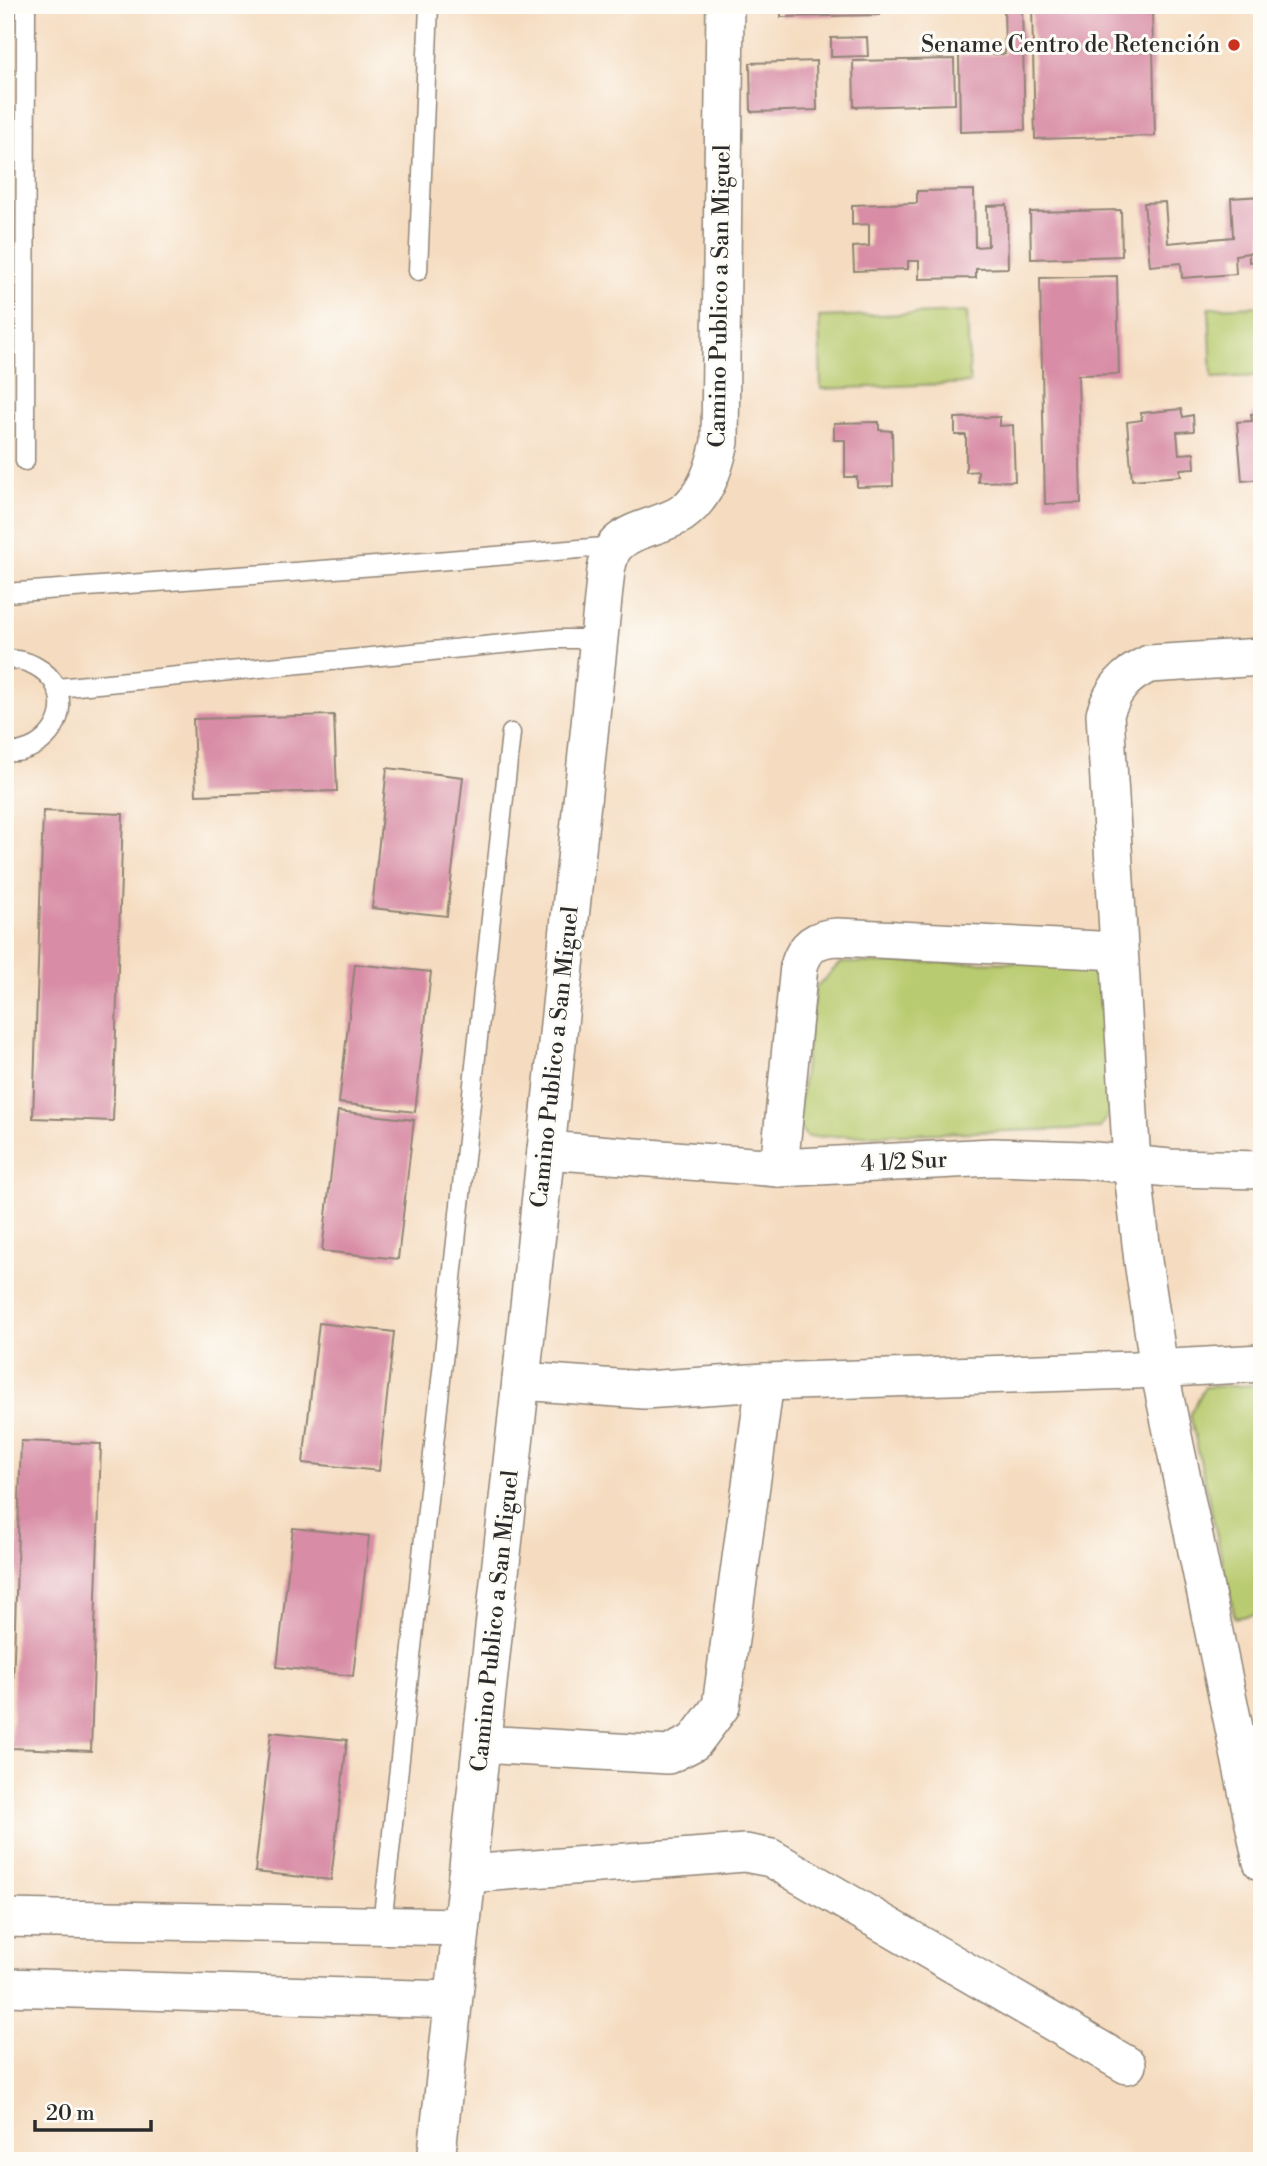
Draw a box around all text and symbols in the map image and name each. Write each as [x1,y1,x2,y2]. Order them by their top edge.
place label: Sename Centro de Retención [921,31,1220,59]
marker: Sename Centro de Retención [1226,37,1242,53]
street label: Camino Publico a San Miguel [703,144,737,448]
street label: Camino Publico a San Miguel [525,904,585,1209]
street label: 4 1/2 Sur [860,1146,948,1178]
street label: Camino Publico a San Miguel [465,1468,525,1773]
scale bar [35,2089,150,2133]
text: 20 m [46,2101,95,2127]

